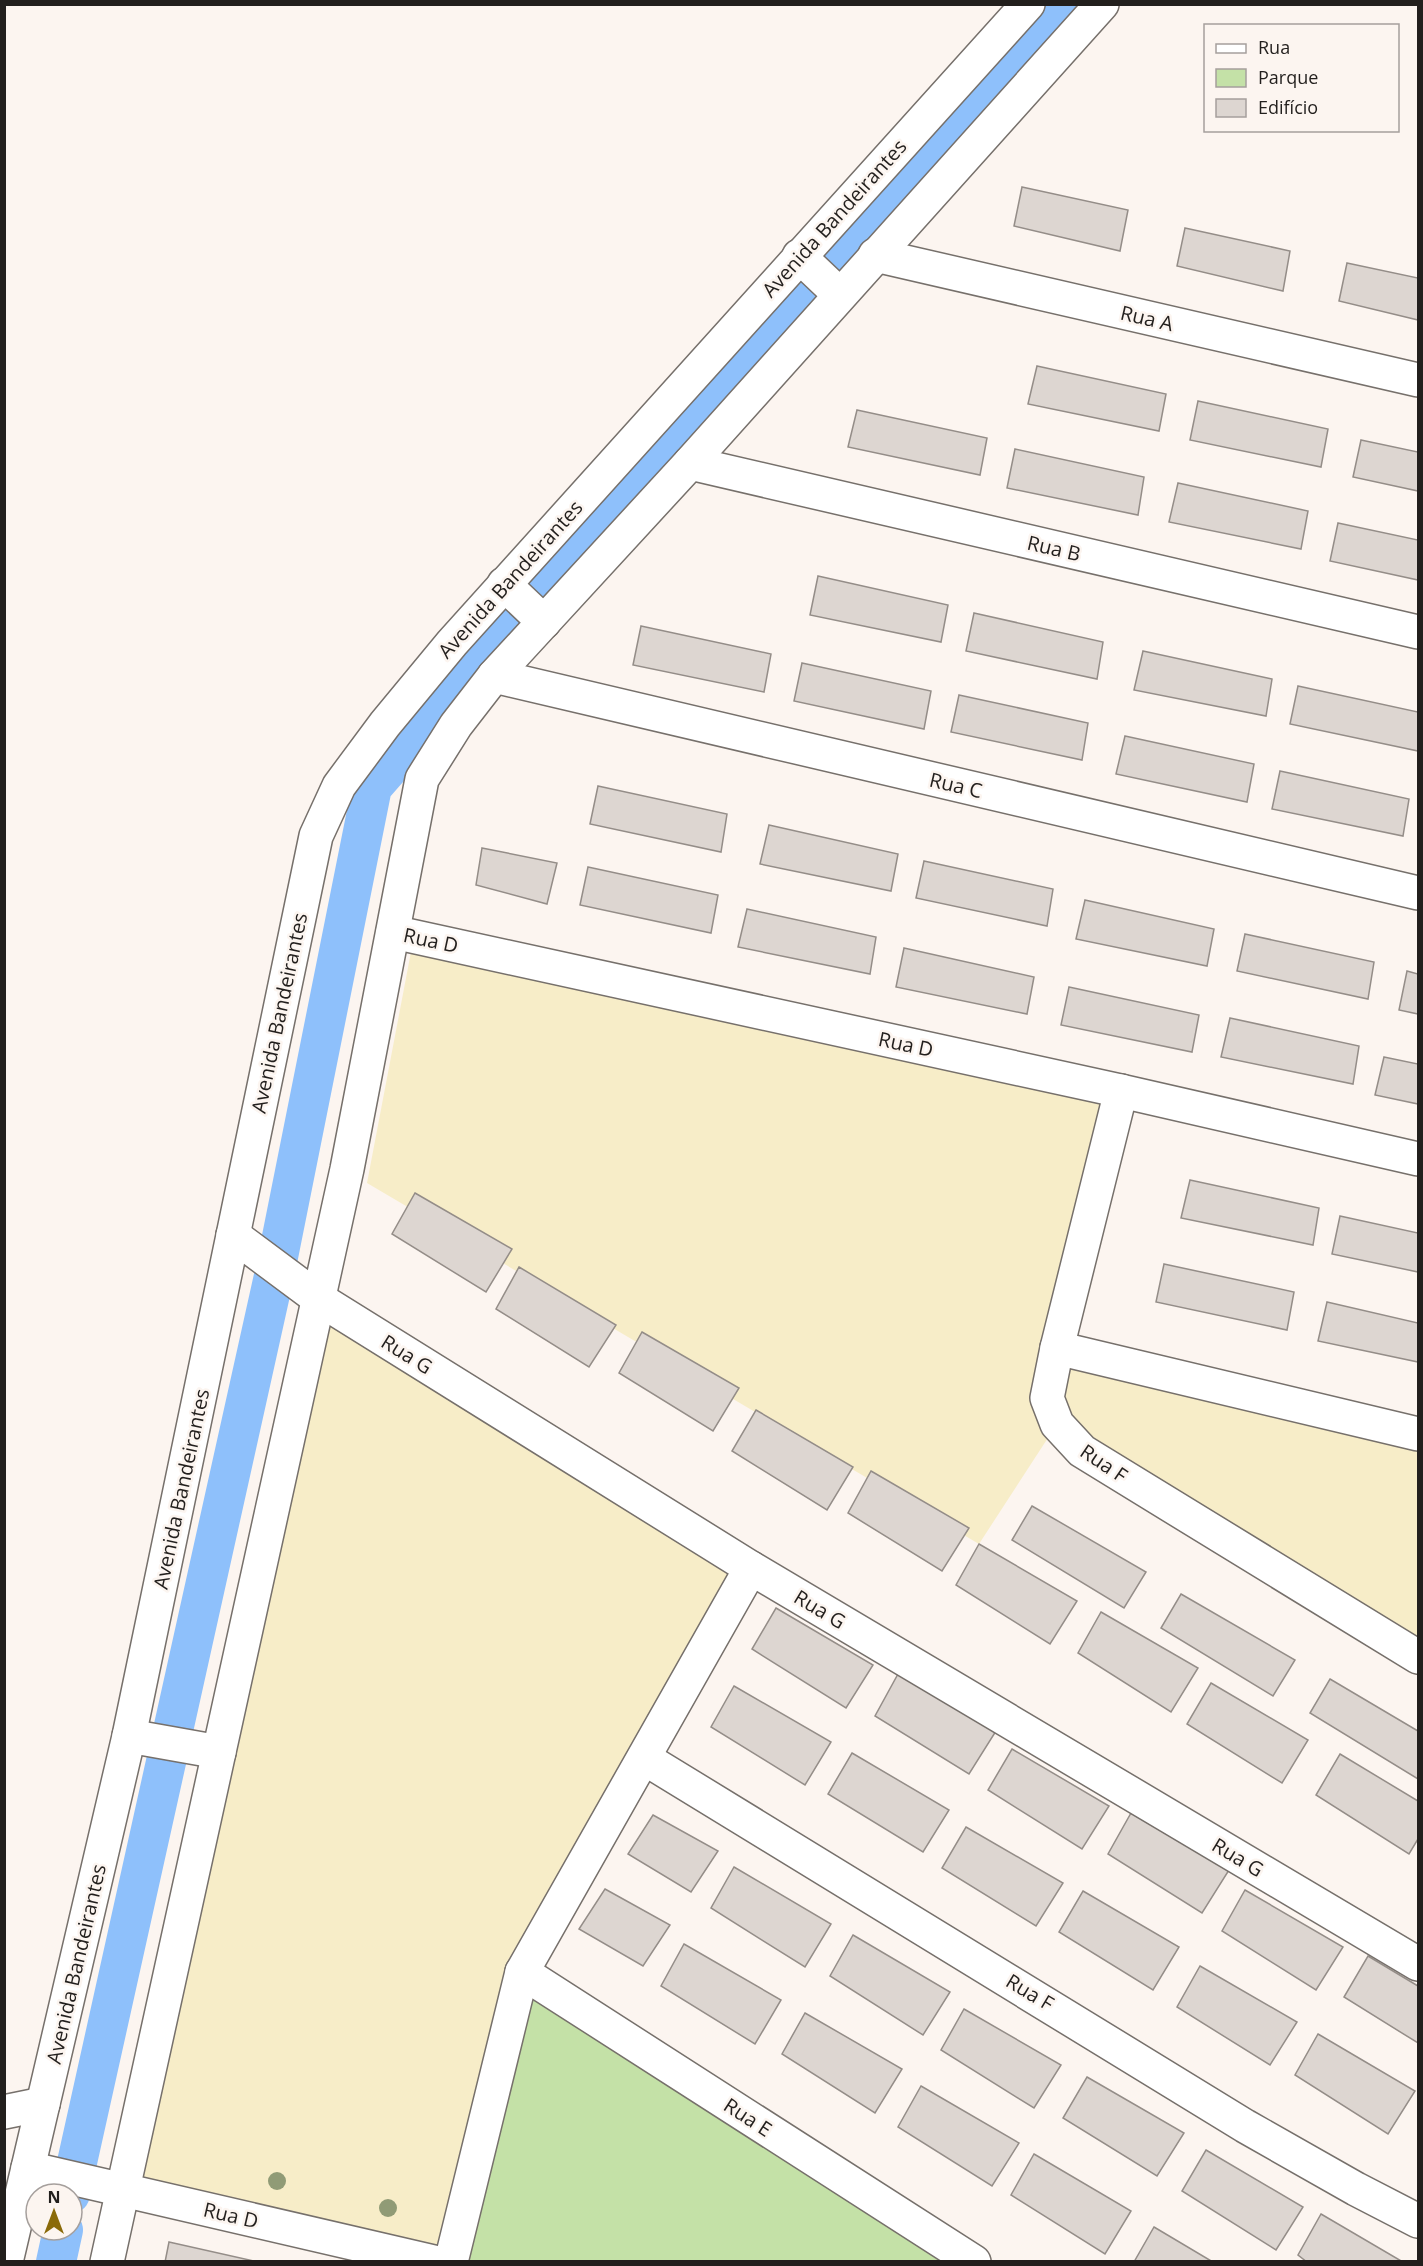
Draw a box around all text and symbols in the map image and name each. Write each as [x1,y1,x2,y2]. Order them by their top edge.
legend [1204,24,1399,132]
text: Rua [1258,35,1290,59]
text: Parque [1258,65,1318,89]
text: Edifício [1258,95,1318,119]
street label: Avenida Bandeirantes [756,133,912,303]
street label: Rua A [1118,299,1176,337]
street label: Avenida Bandeirantes [432,494,588,664]
street label: Rua B [1025,529,1083,567]
street label: Rua C [927,766,985,804]
street label: Avenida Bandeirantes [245,910,313,1116]
street label: Rua D [401,921,461,959]
street label: Rua D [876,1025,936,1063]
street label: Rua G [376,1328,438,1380]
street label: Avenida Bandeirantes [147,1386,215,1592]
street label: Rua F [1075,1437,1133,1489]
street label: Rua G [789,1583,851,1635]
street label: Rua G [1207,1831,1269,1883]
street label: Avenida Bandeirantes [40,1862,112,2066]
street label: Rua F [1001,1967,1059,2017]
street label: Rua E [719,2092,777,2142]
north arrow [24,2182,84,2242]
text: N [47,2186,61,2208]
street label: Rua D [201,2196,261,2234]

